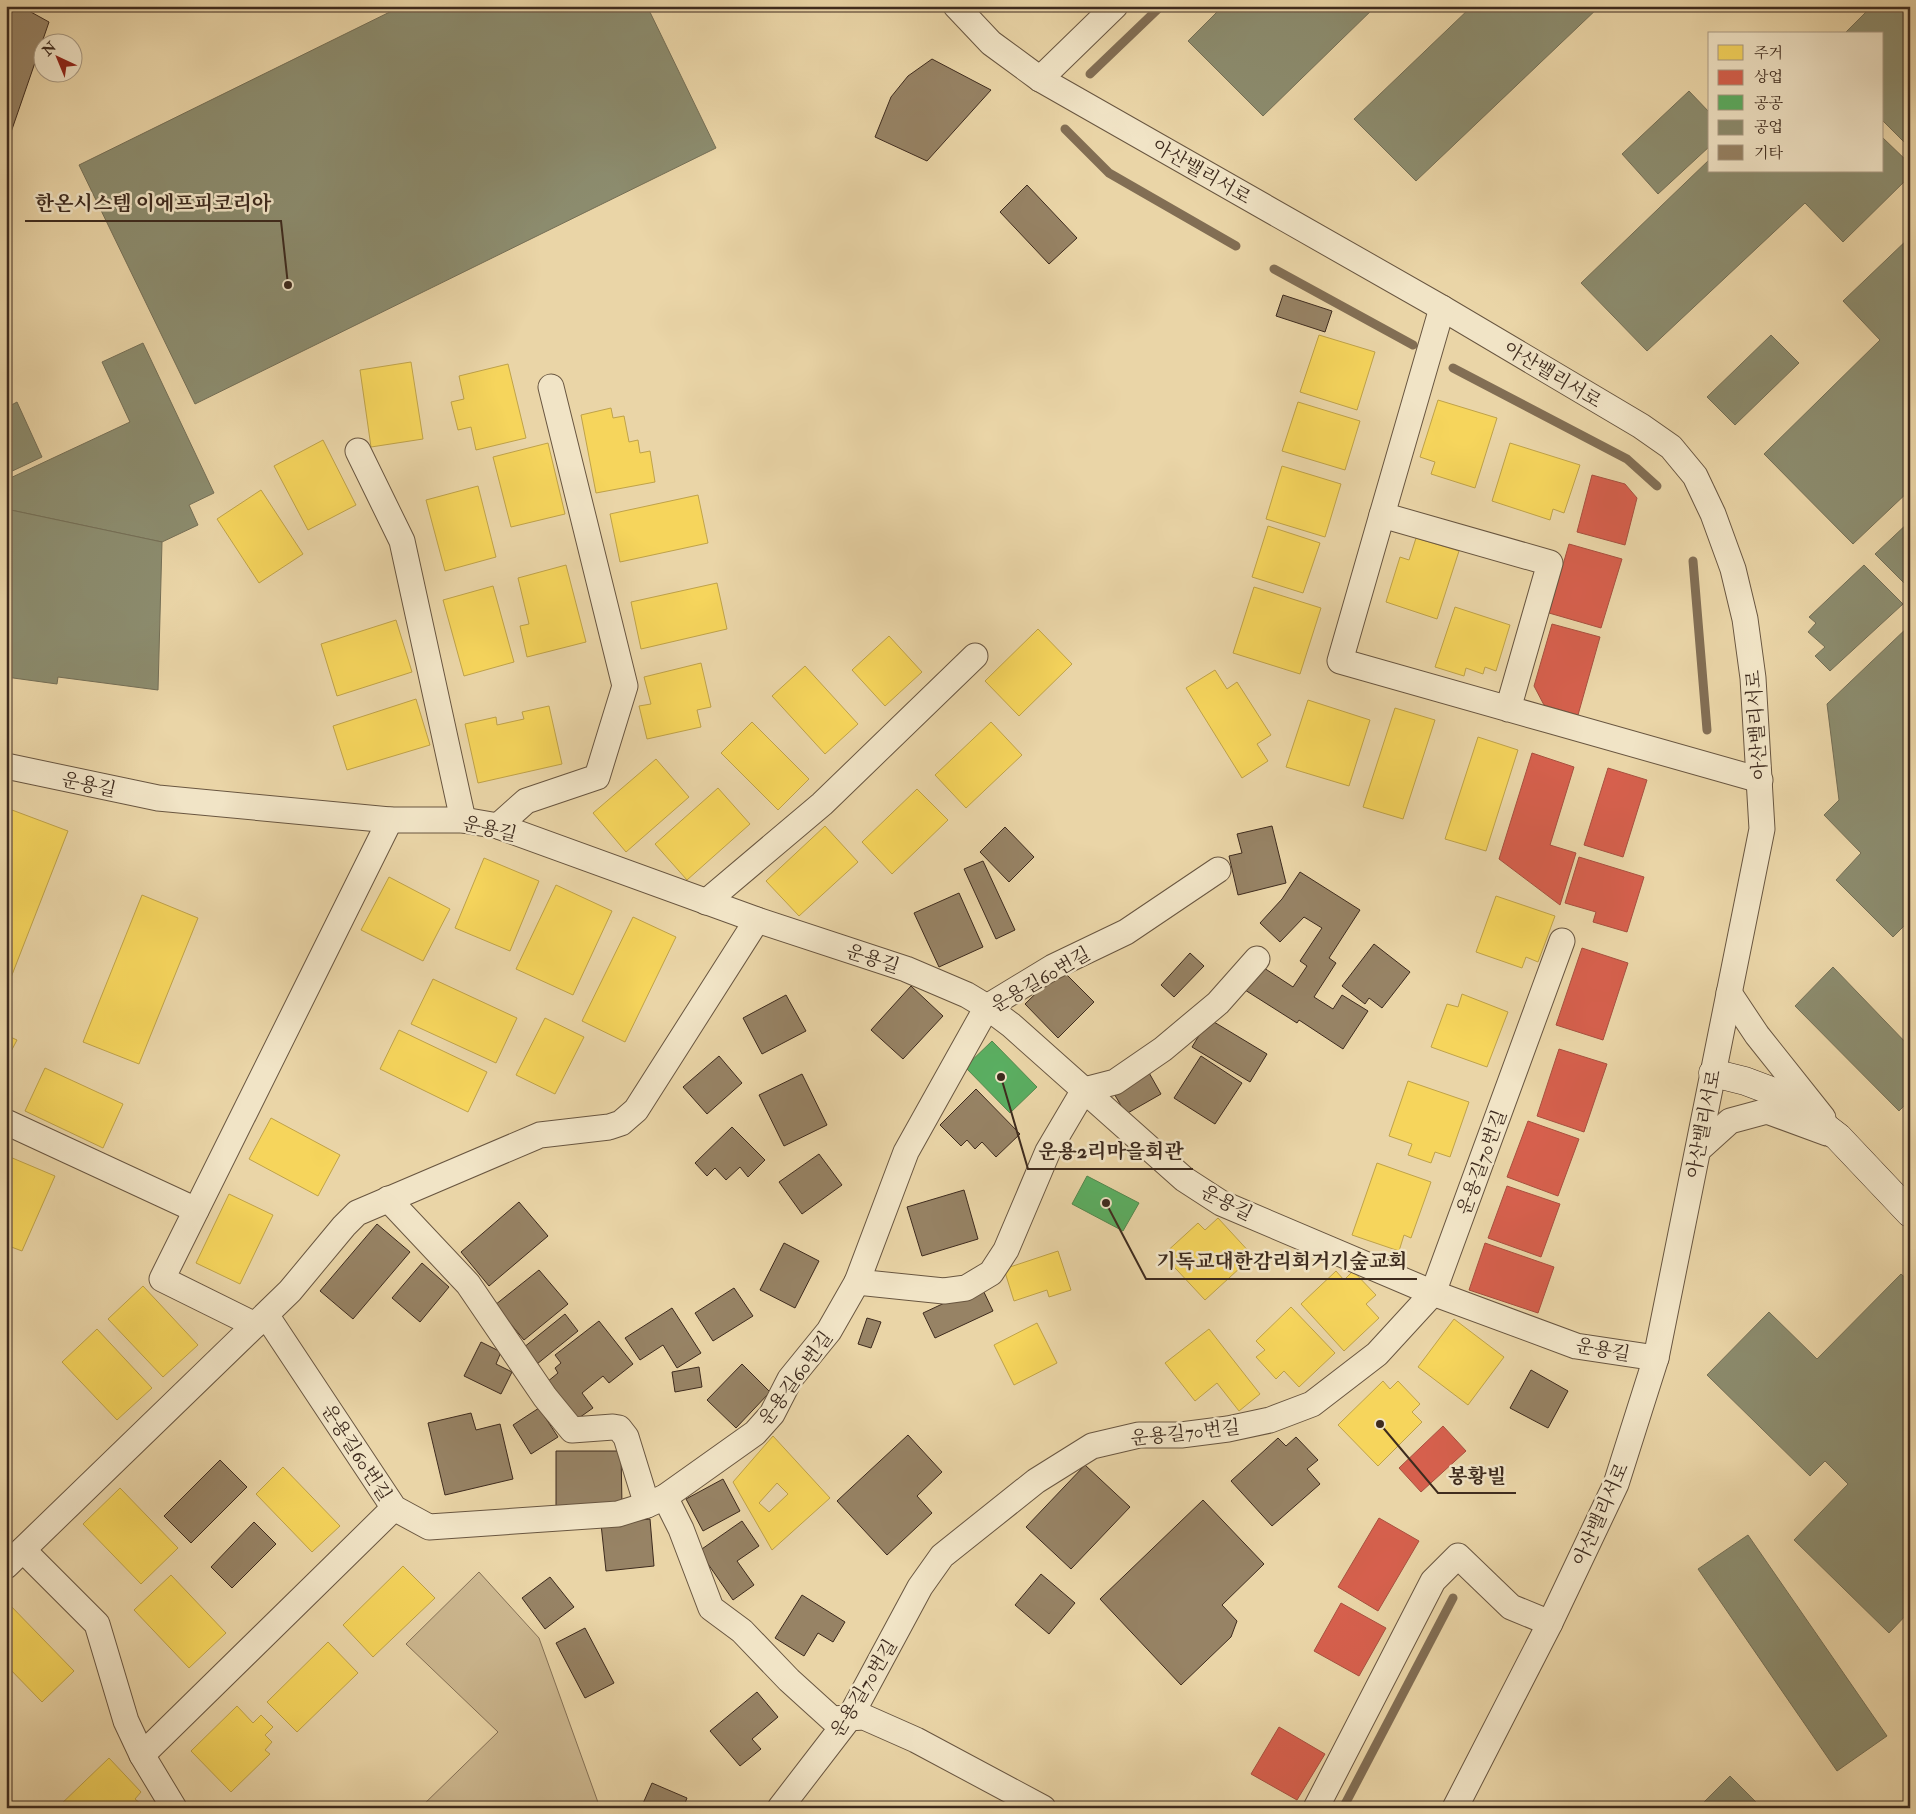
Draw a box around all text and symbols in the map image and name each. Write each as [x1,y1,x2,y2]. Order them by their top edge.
north arrow [32,32,82,82]
legend [1708,32,1884,172]
text: N [38,38,60,60]
text: 주거 [1754,44,1783,63]
text: 상업 [1754,68,1783,87]
text: 공공 [1754,94,1783,113]
text: 공업 [1754,118,1783,137]
street label: 아산밸리서로 [1148,134,1255,210]
text: 기타 [1754,144,1783,163]
callout: 한온시스템 이에프피코리아 [25,186,281,221]
text: 한온시스템 이에프피코리아 [35,191,272,216]
street label: 아산밸리서로 [1499,336,1606,414]
street label: 아산밸리서로 [1741,669,1773,781]
street label: 운용길 [59,768,118,802]
street label: 운용길 [460,811,519,847]
street label: 운용길 [843,939,903,979]
street label: 운용길60번길 [986,942,1095,1018]
street label: 아산밸리서로 [1682,1068,1726,1181]
street label: 운용길70번길 [1452,1106,1512,1218]
callout: 운용2리마을회관 [1028,1134,1193,1169]
text: 운용2리마을회관 [1038,1139,1184,1164]
street label: 운용길 [1197,1180,1257,1226]
callout: 기독교대한감리회거기숲교회 [1146,1244,1417,1279]
text: 기독교대한감리회거기숲교회 [1156,1249,1408,1274]
street label: 운용길60번길 [753,1327,838,1431]
street label: 운용길 [1574,1333,1632,1367]
street label: 운용길60번길 [316,1399,396,1506]
street label: 운용길70번길 [1129,1415,1241,1451]
callout: 봉황빌 [1438,1458,1516,1493]
street label: 아산밸리서로 [1568,1459,1634,1570]
text: 봉황빌 [1448,1464,1506,1489]
street label: 운용길70번길 [825,1635,903,1742]

